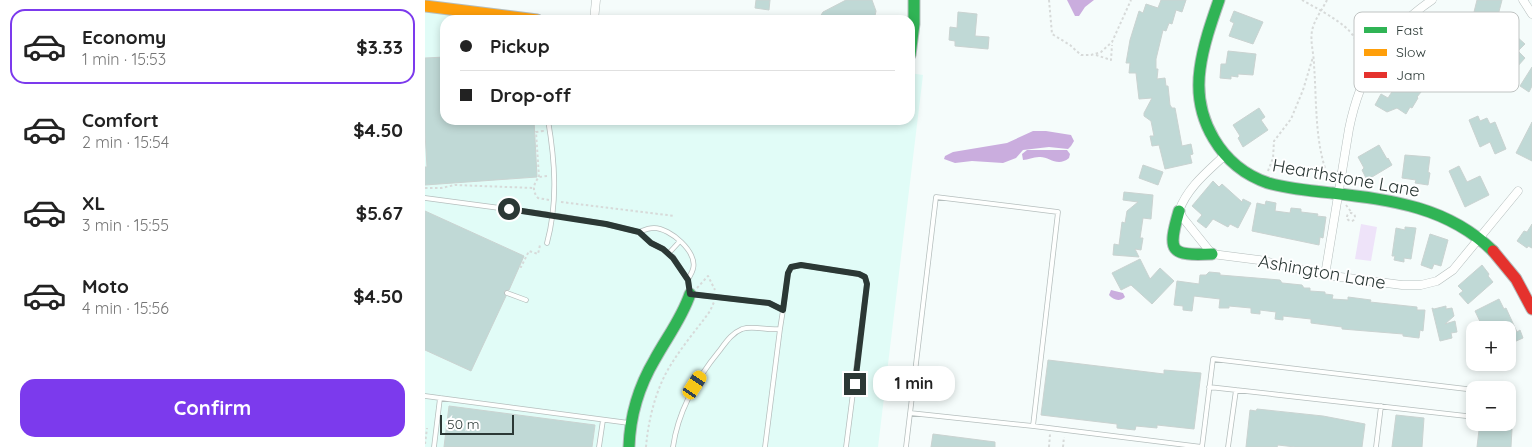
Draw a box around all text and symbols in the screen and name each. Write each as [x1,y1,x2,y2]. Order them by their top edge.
legend [1354,12,1519,92]
text: Fast [1396,21,1424,39]
icon: car [22,24,67,69]
text: Economy [82,25,166,49]
text: Pickup [490,34,550,58]
text: $3.33 [356,35,403,59]
text: Slow [1396,43,1426,61]
text: 1 min · 15:53 [82,49,166,69]
text: Jam [1396,66,1425,84]
text: Drop-off [490,83,571,107]
icon: car [22,107,67,152]
text: Comfort [82,108,159,132]
text: $4.50 [353,118,403,142]
text: 2 min · 15:54 [82,132,169,152]
street label: Hearthstone Lane [1271,153,1422,202]
icon: car [22,190,67,235]
text: XL [82,191,105,215]
route start [498,198,520,220]
text: $5.67 [356,201,403,225]
text: 3 min · 15:55 [82,215,169,235]
street label: Ashington Lane [1257,249,1388,294]
icon: car [22,273,67,318]
text: Moto [82,274,129,298]
text: $4.50 [353,284,403,308]
text: 4 min · 15:56 [82,298,169,318]
map controls [1466,321,1516,431]
button: + [1466,321,1516,371]
callout: 1 min [873,366,955,402]
car [680,368,709,402]
route end [844,373,866,395]
text: 1 min [895,373,933,393]
button: Confirm [20,379,405,437]
button: − [1466,381,1516,431]
scale bar [440,412,514,435]
text: 50 m [447,415,480,433]

